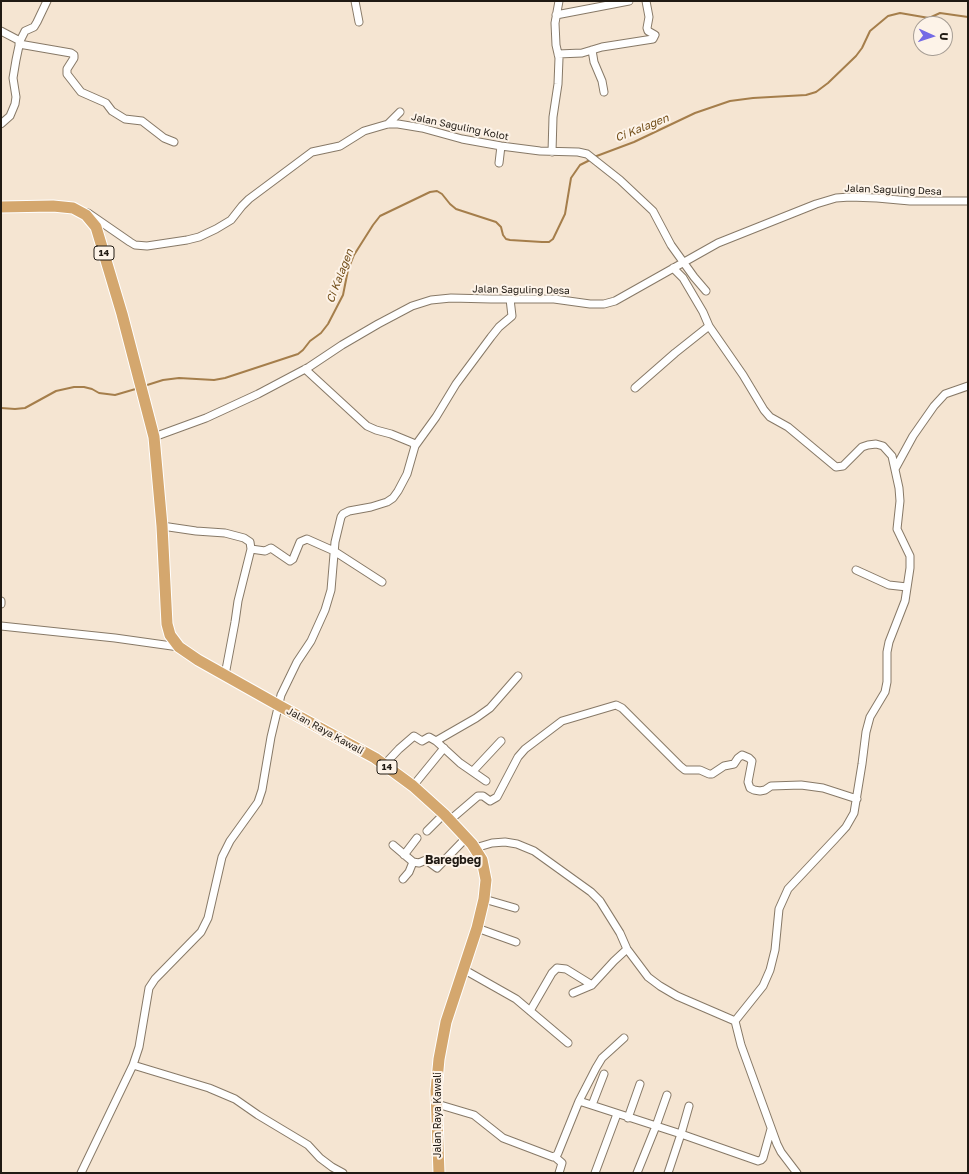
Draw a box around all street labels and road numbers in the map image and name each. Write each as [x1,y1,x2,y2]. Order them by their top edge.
street label: Jalan Saguling Kolot [410,111,510,143]
street label: Jalan Saguling Desa [844,182,942,198]
road number: 14 [94,246,114,260]
street label: Jalan Saguling Desa [472,283,570,297]
street label: Jalan Raya Kawali [284,705,366,757]
road number: 14 [377,760,397,774]
street label: Jalan Raya Kawali [432,1072,444,1158]

